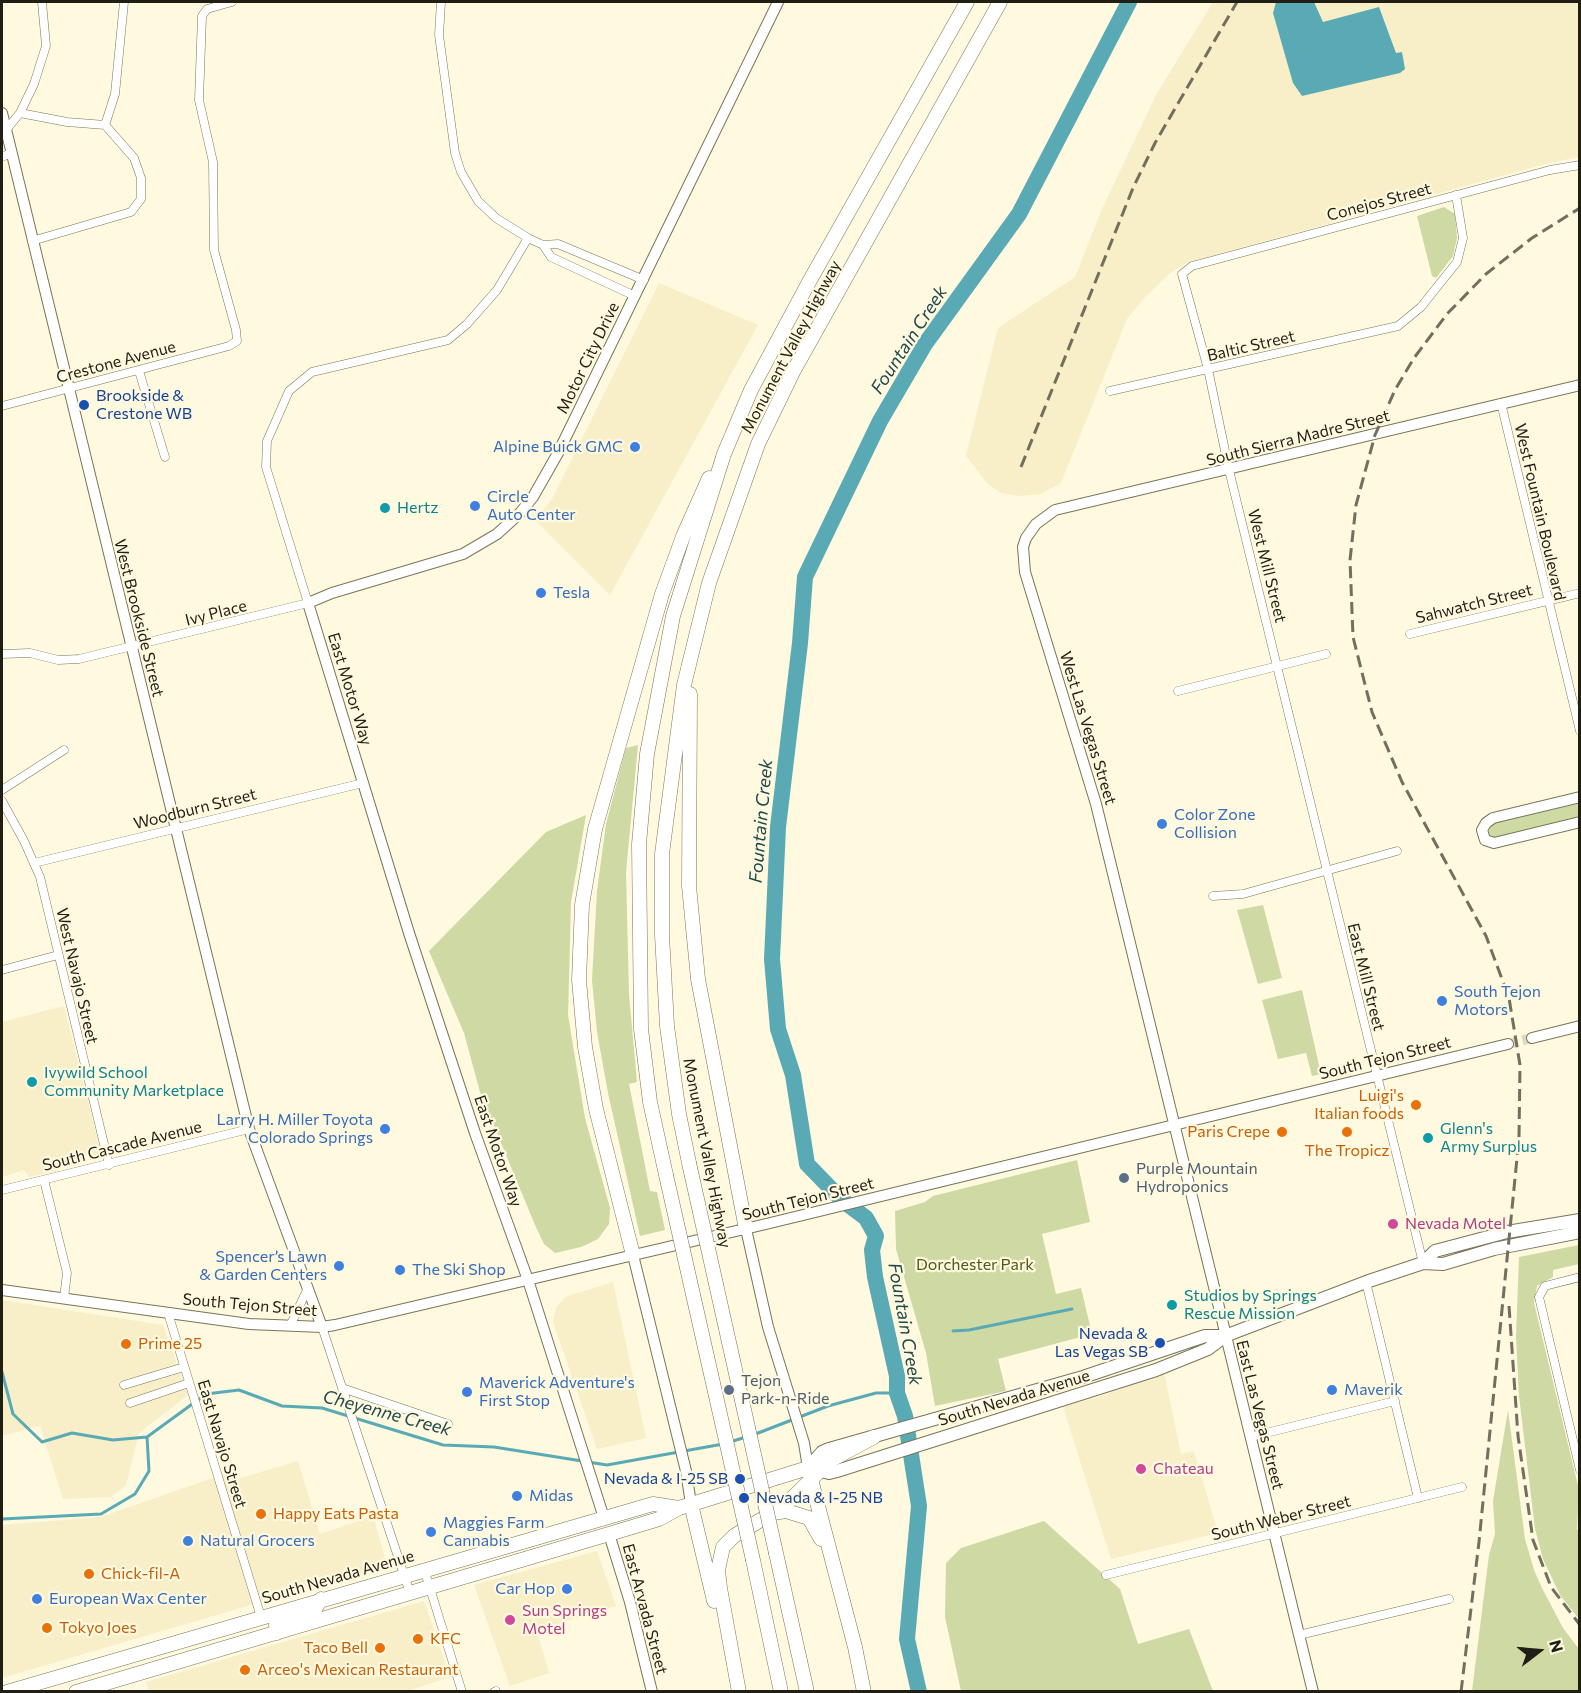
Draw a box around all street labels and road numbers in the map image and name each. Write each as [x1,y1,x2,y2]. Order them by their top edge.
street label: Conejos Street [1325,179,1433,225]
street label: Monument Valley Highway [737,257,845,437]
street label: Motor City Drive [553,299,623,417]
street label: Baltic Street [1205,327,1297,365]
street label: Crestone Avenue [54,337,178,387]
street label: South Sierra Madre Street [1204,406,1392,470]
street label: West Fountain Boulevard [1510,422,1570,602]
street label: West Mill Street [1244,507,1290,625]
street label: West Brookside Street [110,537,168,699]
street label: Sahwatch Street [1414,580,1534,628]
street label: Ivy Place [183,596,249,630]
street label: East Motor Way [324,630,376,748]
street label: West Las Vegas Street [1056,649,1120,807]
street label: Woodburn Street [132,784,258,834]
street label: West Navajo Street [52,906,102,1046]
street label: East Mill Street [1343,921,1389,1033]
street label: South Tejon Street [1317,1032,1453,1084]
street label: Monument Valley Highway [679,1056,735,1250]
street label: East Motor Way [470,1093,526,1209]
street label: South Cascade Avenue [40,1117,204,1175]
street label: South Tejon Street [740,1173,876,1225]
street label: South Tejon Street [182,1290,318,1320]
street label: East Las Vegas Street [1232,1338,1288,1492]
street label: South Nevada Avenue [936,1366,1092,1430]
street label: East Navajo Street [193,1377,251,1511]
street label: South Weber Street [1209,1491,1353,1545]
street label: East Arvada Street [618,1542,672,1676]
street label: South Nevada Avenue [260,1546,416,1608]

